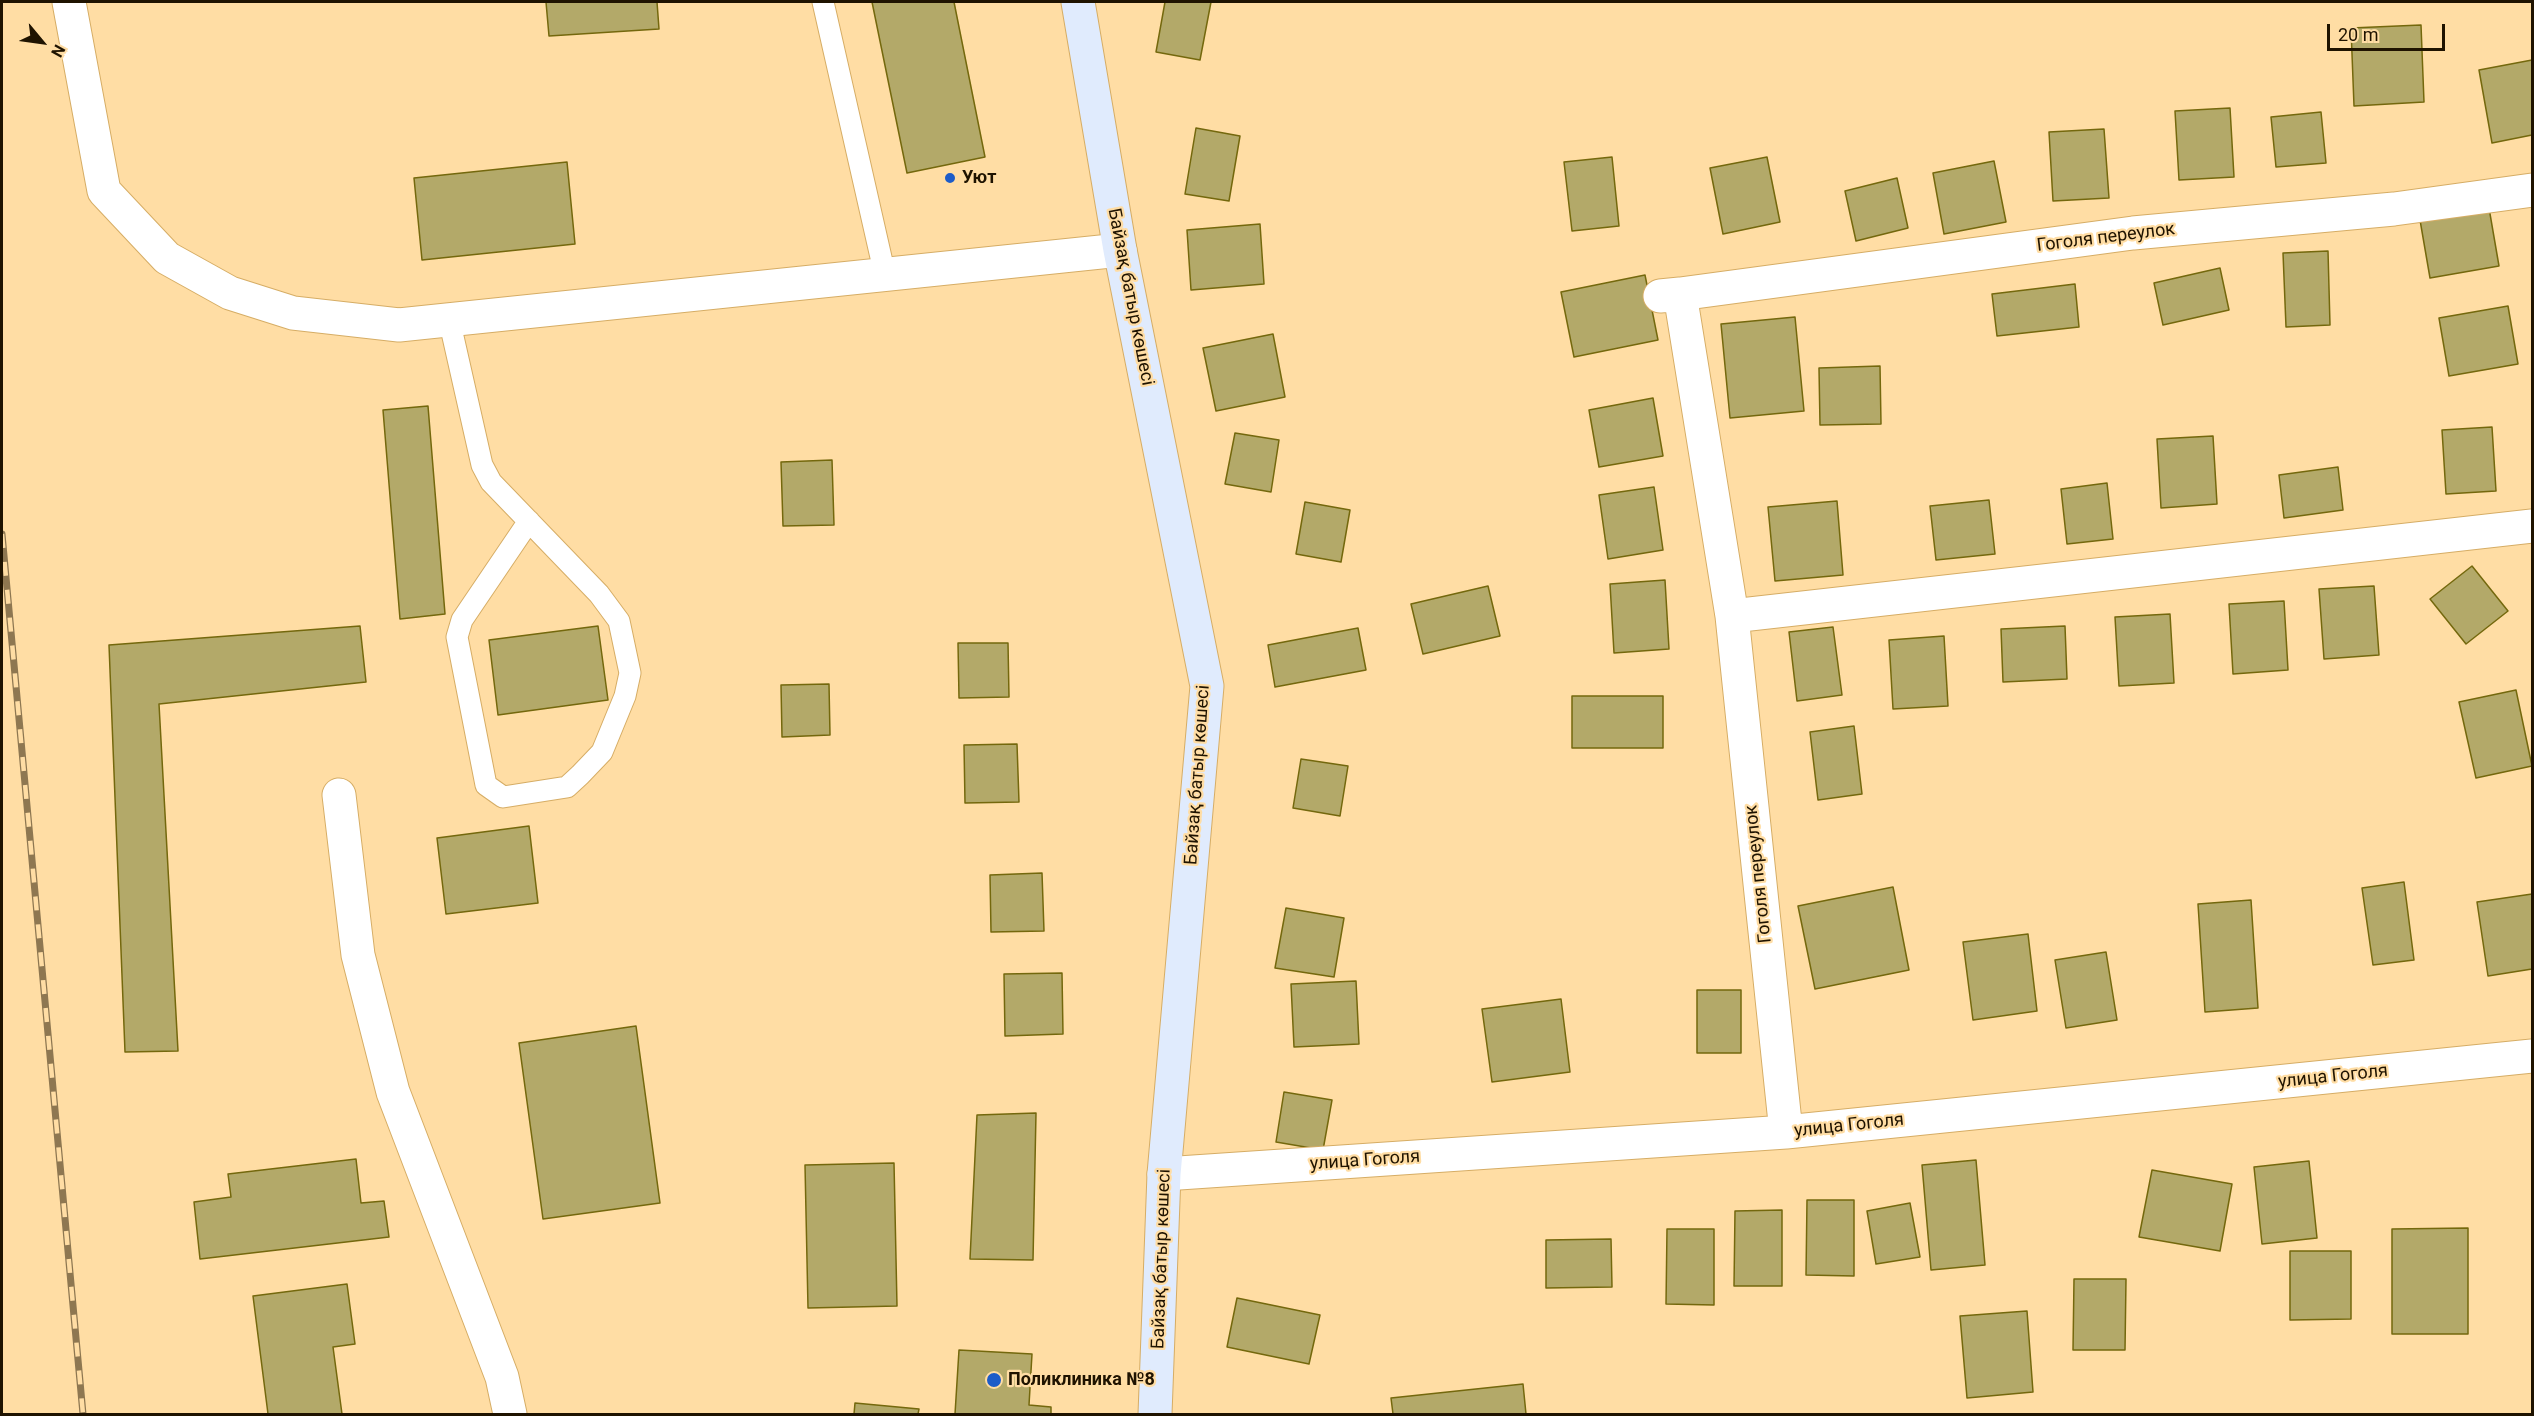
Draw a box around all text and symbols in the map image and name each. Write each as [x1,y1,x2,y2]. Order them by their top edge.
north arrow [12,12,72,72]
scale bar [2330,12,2448,50]
text: 20 m [2338,24,2378,45]
text: N [47,41,69,61]
place label: Уют [962,167,996,189]
marker: Уют [943,171,957,185]
street label: Байзақ батыр көшесі [1102,207,1158,387]
street label: Гоголя переулок [2036,219,2176,257]
street label: Байзақ батыр көшесі [1181,684,1215,866]
street label: Гоголя переулок [1741,804,1777,944]
street label: улица Гоголя [2277,1060,2389,1094]
street label: улица Гоголя [1793,1109,1905,1143]
street label: улица Гоголя [1309,1146,1421,1176]
street label: Байзақ батыр көшесі [1148,1169,1176,1349]
place label: Поликлиника №8 [1008,1369,1155,1391]
marker: Поликлиника №8 [985,1371,1003,1389]

